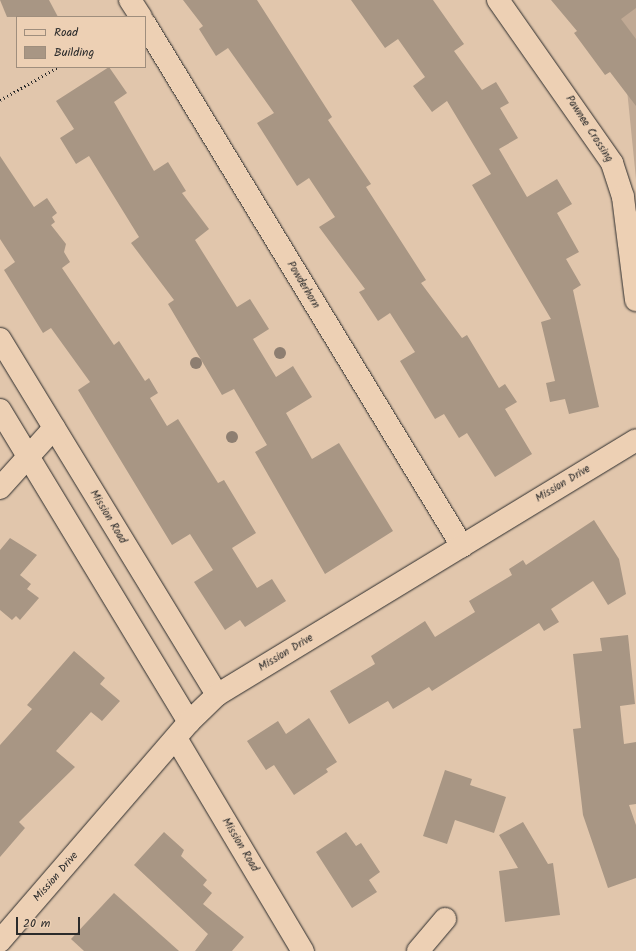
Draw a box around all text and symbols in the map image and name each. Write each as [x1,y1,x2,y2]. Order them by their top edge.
legend [16,16,146,68]
text: Road [54,23,78,42]
text: Building [54,43,94,62]
street label: Pawnee Crossing [562,93,616,165]
street label: Powderhorn [284,259,322,311]
street label: Mission Drive [533,463,593,505]
street label: Mission Road [87,488,129,546]
street label: Mission Drive [256,632,316,674]
street label: Mission Road [219,816,261,874]
street label: Mission Drive [31,849,81,905]
scale bar [18,909,82,935]
text: 20 m [23,914,50,933]

